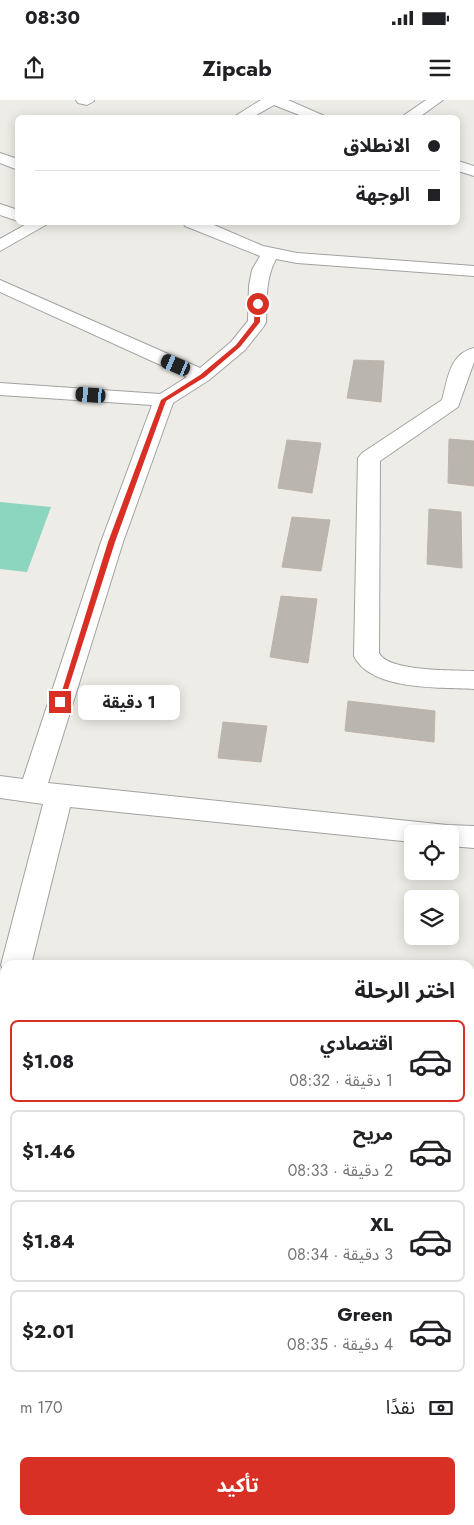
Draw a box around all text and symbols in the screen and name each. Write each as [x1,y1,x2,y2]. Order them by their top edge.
text: 08:30 [25,4,80,31]
text: Zipcab [202,52,272,84]
icon: share [20,54,48,82]
icon: menu [426,54,454,82]
text: الانطلاق [344,132,410,159]
text: الوجهة [356,181,410,208]
route start [247,293,269,315]
car [159,352,192,378]
car [75,386,106,404]
callout: 1 دقيقة [78,684,180,720]
route end [49,691,71,713]
text: 1 دقيقة [102,691,156,714]
map controls [404,825,459,945]
button: locate [404,825,459,880]
button: layers [404,890,459,945]
text: اختر الرحلة [354,974,455,1006]
text: اقتصادي [320,1030,393,1057]
icon: car [408,1039,453,1084]
text: $1.08 [22,1048,74,1075]
text: 1 دقيقة · 08:32 [289,1069,393,1092]
text: مريح [353,1120,393,1147]
icon: car [408,1129,453,1174]
text: $1.46 [22,1138,76,1165]
text: 2 دقيقة · 08:33 [288,1159,393,1182]
text: XL [370,1211,393,1238]
icon: car [408,1219,453,1264]
text: $1.84 [22,1228,75,1255]
text: 3 دقيقة · 08:34 [287,1243,393,1266]
text: Green [337,1301,393,1328]
icon: car [408,1309,453,1354]
text: $2.01 [22,1318,75,1345]
text: 4 دقيقة · 08:35 [287,1333,393,1356]
text: نقدًا [386,1394,415,1421]
icon: cash [427,1394,455,1422]
text: 170 m [20,1396,63,1419]
button: تأكيد [20,1457,455,1515]

